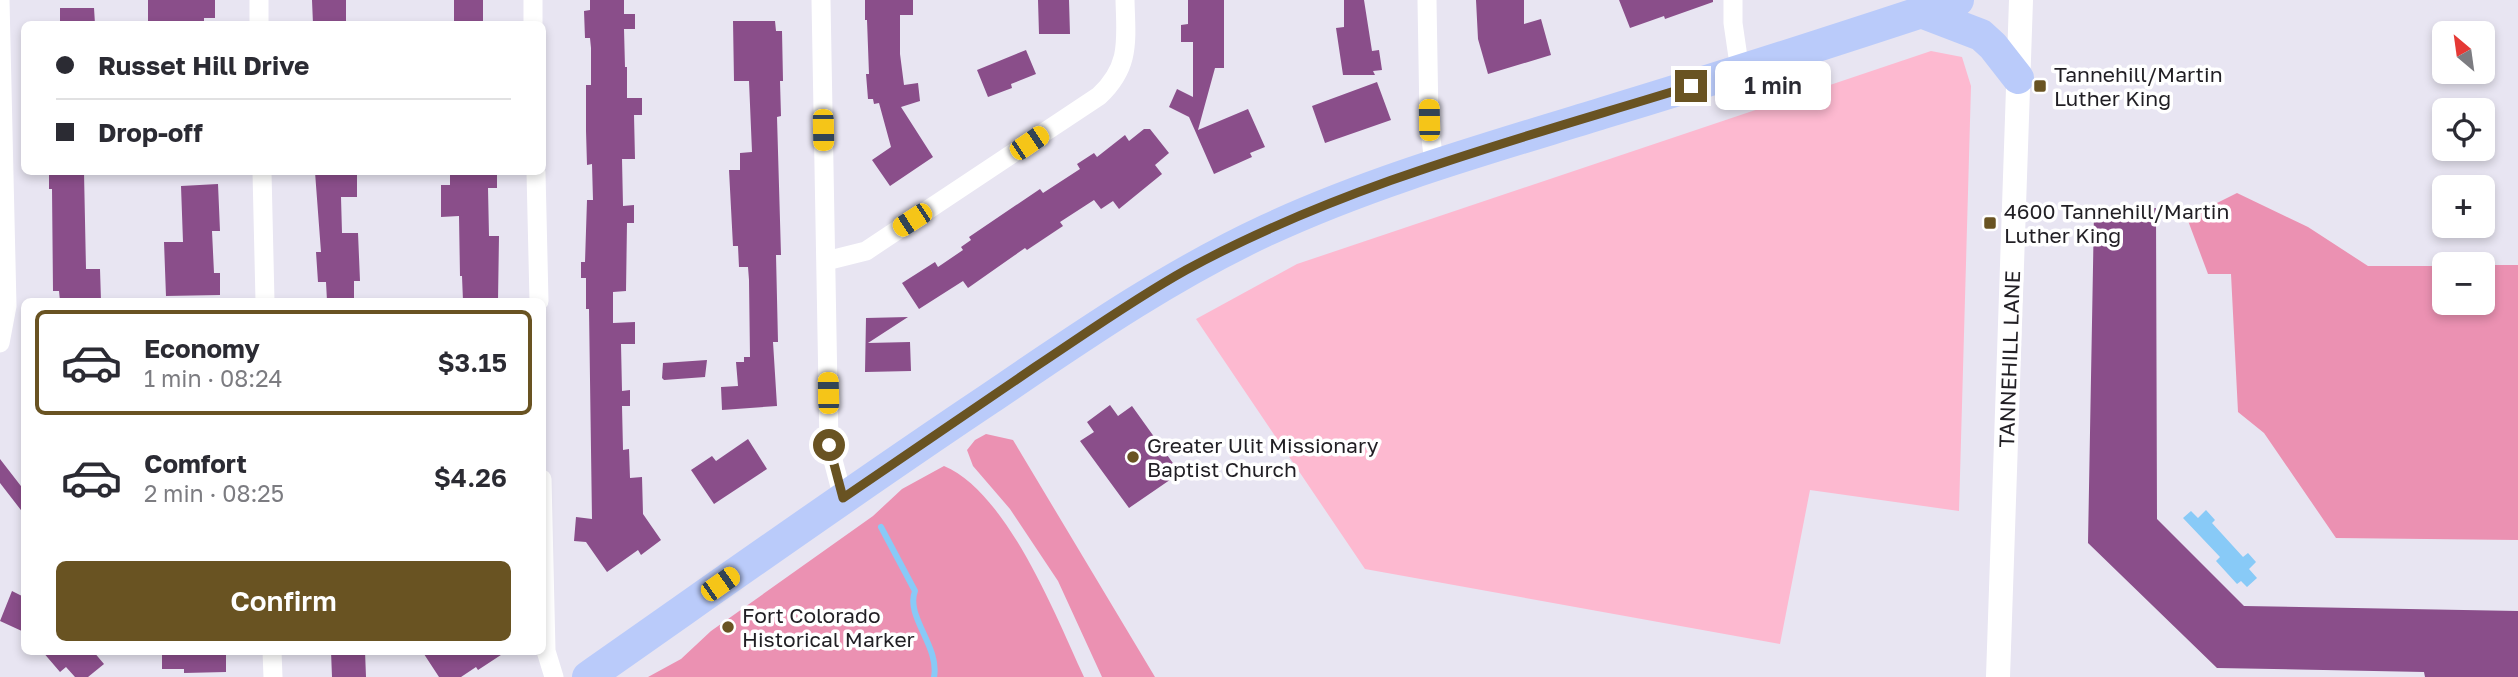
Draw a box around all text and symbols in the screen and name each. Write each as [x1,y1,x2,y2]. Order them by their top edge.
north arrow [2432,21,2496,84]
map controls [2432,21,2495,315]
text: Russet Hill Drive [98,50,309,81]
place label: Tannehill/Martin Luther King [2054,61,2223,111]
callout: 1 min [1716,62,1831,110]
route end [1675,70,1707,102]
text: 1 min [1744,71,1802,99]
marker: Tannehill/Martin Luther King [2032,78,2048,94]
button: locate [2432,98,2495,161]
car [1419,99,1440,141]
car [813,109,834,151]
text: Drop-off [98,117,203,148]
car [1006,123,1053,163]
button: + [2432,175,2495,238]
place label: 4600 Tannehill/Martin Luther King [2004,198,2229,248]
car [889,200,936,240]
marker: 4600 Tannehill/Martin Luther King [1982,215,1998,231]
button: − [2432,252,2495,315]
street label: TANNEHILL LANE [1993,270,2025,448]
icon: car [60,331,123,394]
text: Economy [144,333,260,364]
text: $3.15 [437,347,507,378]
text: 1 min · 08:24 [144,364,283,392]
car [818,372,839,414]
route start [813,429,845,461]
place label: Greater Ulit Missionary Baptist Church [1147,432,1379,482]
icon: car [60,446,123,509]
text: Comfort [144,448,247,479]
marker: Greater Ulit Missionary Baptist Church [1125,449,1141,465]
text: $4.26 [434,462,507,493]
text: 2 min · 08:25 [144,479,284,507]
button: Confirm [56,561,511,641]
car [697,563,744,605]
place label: Fort Colorado Historical Marker [742,602,915,652]
marker: Fort Colorado Historical Marker [720,619,736,635]

